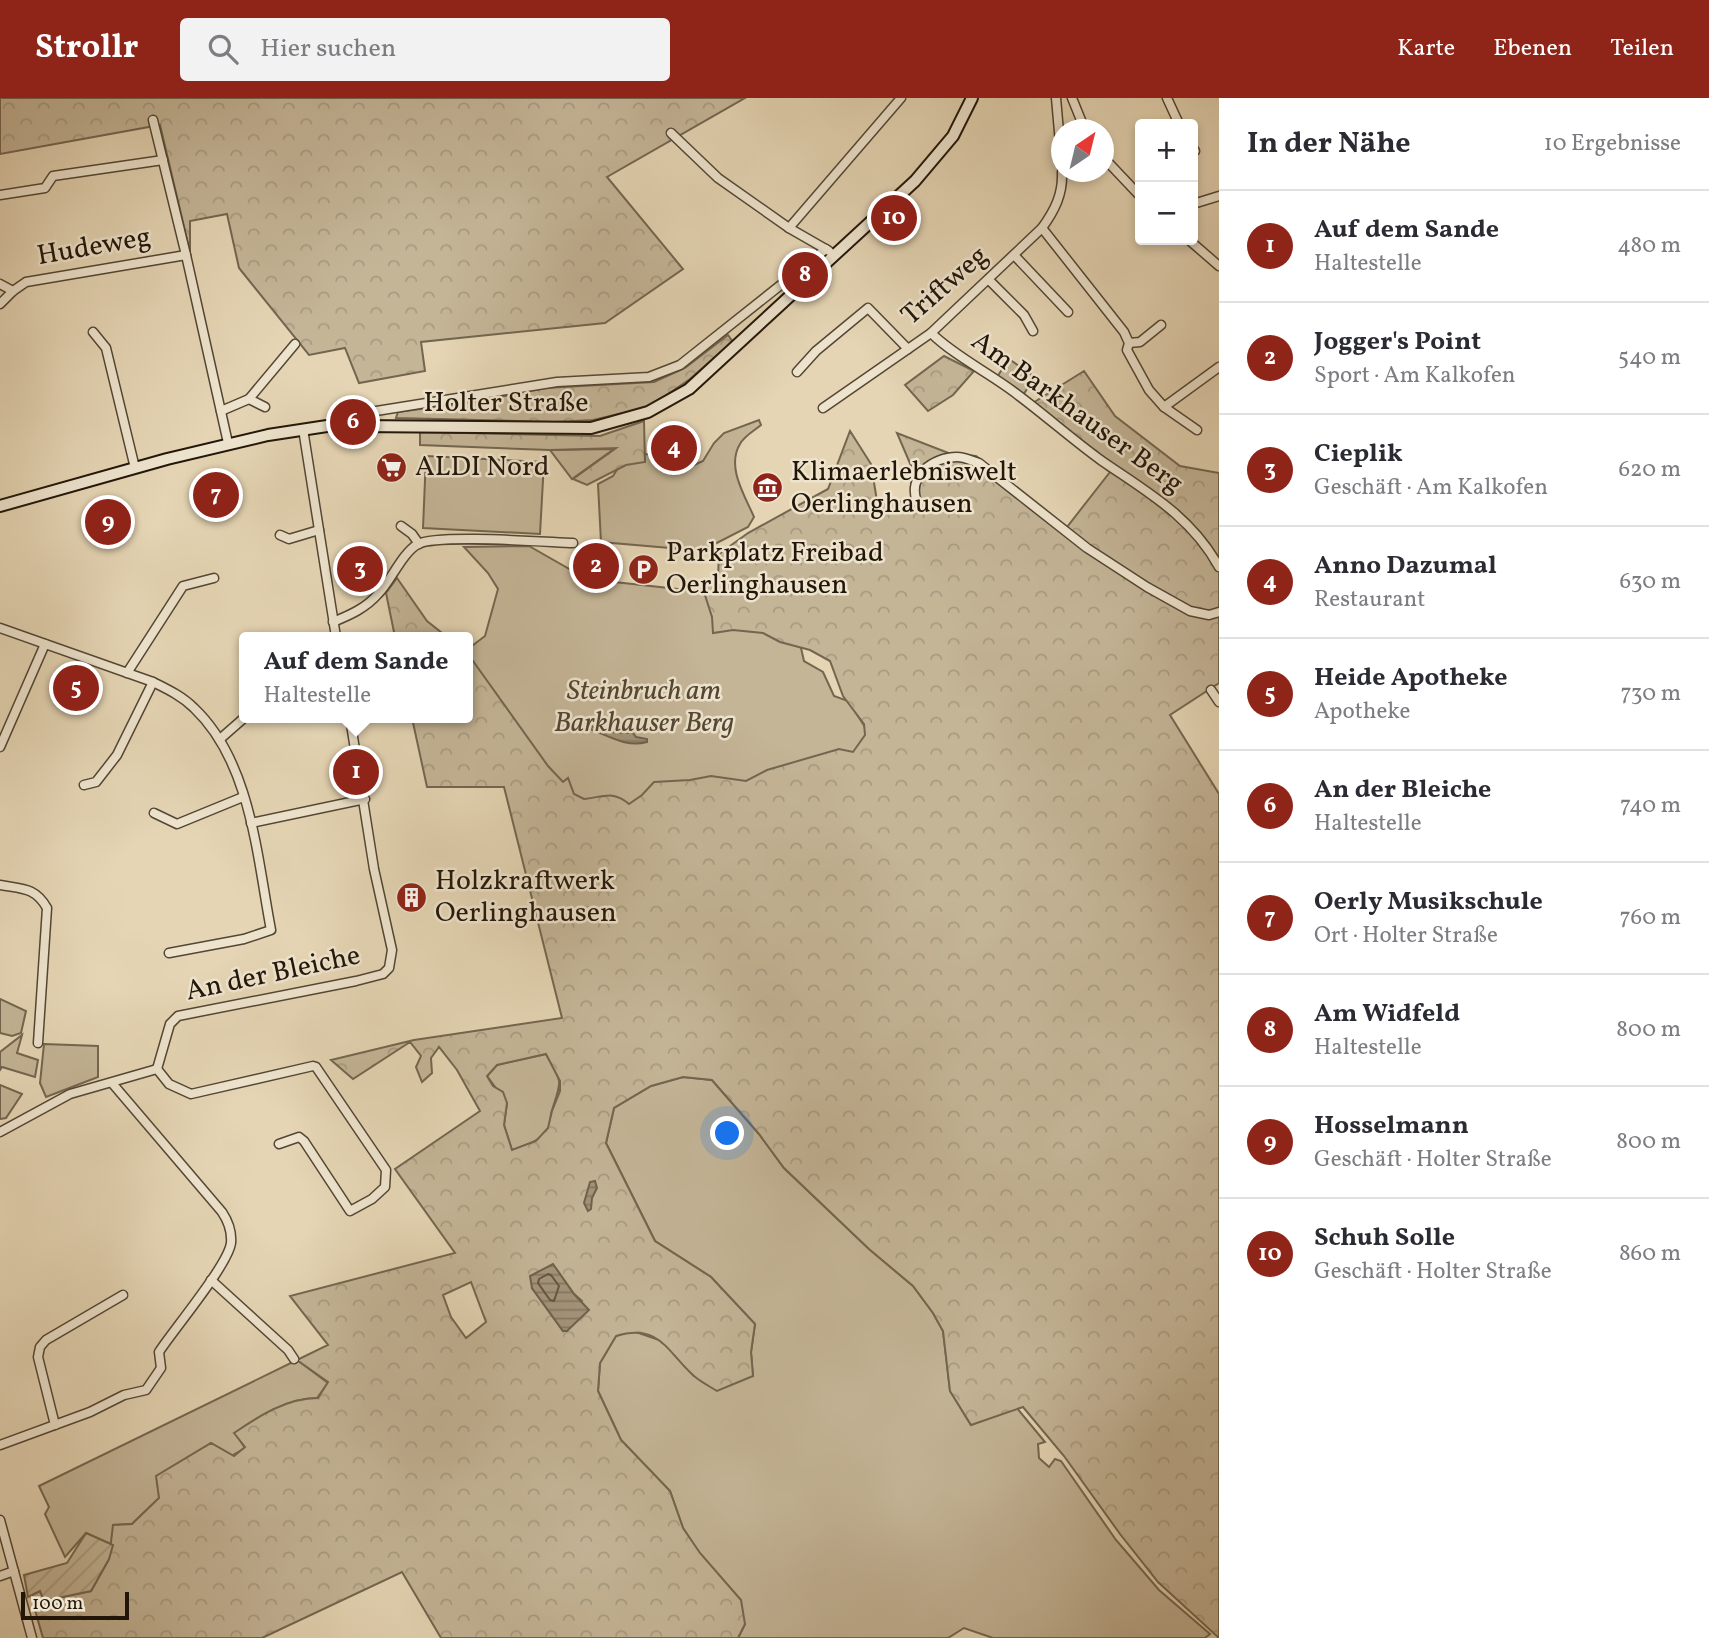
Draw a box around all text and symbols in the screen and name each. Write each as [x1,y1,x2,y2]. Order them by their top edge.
search box [180,18,670,81]
text: Strollr [35,26,138,72]
icon: search [204,30,242,68]
text: Hier suchen [260,31,396,67]
text: Karte [1397,32,1455,66]
text: Ebenen [1493,32,1572,66]
text: Teilen [1610,32,1674,66]
north arrow [1051,119,1114,182]
map controls [1135,119,1198,245]
button: + [1135,119,1198,182]
text: In der Nähe [1247,123,1411,165]
text: 10 Ergebnisse [1544,128,1681,160]
button: − [1135,182,1198,245]
pin: 10 [871,192,917,244]
text: Auf dem Sande [1314,212,1499,248]
street label: Hudeweg [34,218,154,276]
text: 1 [1265,230,1275,262]
text: 480 m [1617,230,1681,262]
street label: Triftweg [893,237,997,335]
text: Haltestelle [1314,248,1422,280]
pin: 8 [782,249,828,301]
street label: Am Barkhauser Berg [963,323,1191,503]
text: Jogger's Point [1314,324,1481,360]
text: 2 [1264,342,1276,374]
text: 540 m [1618,342,1681,374]
text: Sport · Am Kalkofen [1314,360,1516,392]
street label: Holter Straße [423,384,589,423]
pin: 6 [330,396,376,448]
pin: 4 [651,422,697,474]
text: Cieplik [1314,436,1403,472]
place label: ALDI Nord [415,448,550,487]
supermarket icon: ALDI Nord [375,450,409,484]
place label: Klimaerlebniswelt Oerlinghausen [791,453,1017,524]
text: 3 [1264,454,1276,486]
text: 620 m [1618,454,1681,486]
pin: 7 [193,469,239,521]
museum icon: Klimaerlebniswelt Oerlinghausen [751,471,785,505]
text: Geschäft · Am Kalkofen [1314,472,1548,504]
pin: 9 [85,496,131,548]
place label: Parkplatz Freibad Oerlinghausen [666,534,884,605]
pin: 2 [573,540,619,592]
pin: 3 [337,543,383,595]
text: Anno Dazumal [1314,548,1497,584]
parking icon: Parkplatz Freibad Oerlinghausen [626,552,660,586]
text: 4 [1263,566,1277,598]
text: 630 m [1620,566,1681,598]
text: Restaurant [1314,584,1425,616]
popup [239,632,473,723]
text: Auf dem Sande [263,644,449,680]
text: Heide Apotheke [1314,660,1508,696]
pin: 5 [53,662,99,714]
park label: Steinbruch am Barkhauser Berg [554,672,734,743]
text: 5 [1264,678,1276,710]
text: 730 m [1620,678,1681,710]
text: Haltestelle [263,680,371,712]
text: Apotheke [1314,696,1410,728]
pin: 1 [333,746,379,798]
text: An der Bleiche [1314,772,1491,808]
text: 6 [1264,790,1276,822]
text: 740 m [1620,790,1681,822]
text: Haltestelle [1314,808,1422,840]
place label: Holzkraftwerk Oerlinghausen [435,862,617,933]
building icon: Holzkraftwerk Oerlinghausen [395,880,429,914]
text: Oerly Musikschule [1314,884,1543,920]
text: 7 [1265,902,1276,934]
text: 760 m [1619,902,1681,934]
text: Ort · Holter Straße [1314,920,1498,952]
street label: An der Bleiche [182,936,364,1012]
text: Am Widfeld [1314,996,1460,1032]
text: 8 [1264,1014,1276,1046]
text: 800 m [1616,1014,1681,1046]
text: Haltestelle [1314,1032,1422,1064]
text: Hosselmann [1314,1108,1469,1144]
your location [710,1116,744,1150]
text: 9 [1264,1126,1276,1158]
text: 800 m [1616,1126,1681,1158]
text: Geschäft · Holter Straße [1314,1144,1552,1176]
text: Schuh Solle [1314,1220,1455,1256]
text: 10 [1258,1238,1282,1270]
text: 860 m [1619,1238,1681,1270]
text: Geschäft · Holter Straße [1314,1256,1552,1288]
scale bar [21,1589,130,1621]
text: 100 m [32,1591,83,1617]

